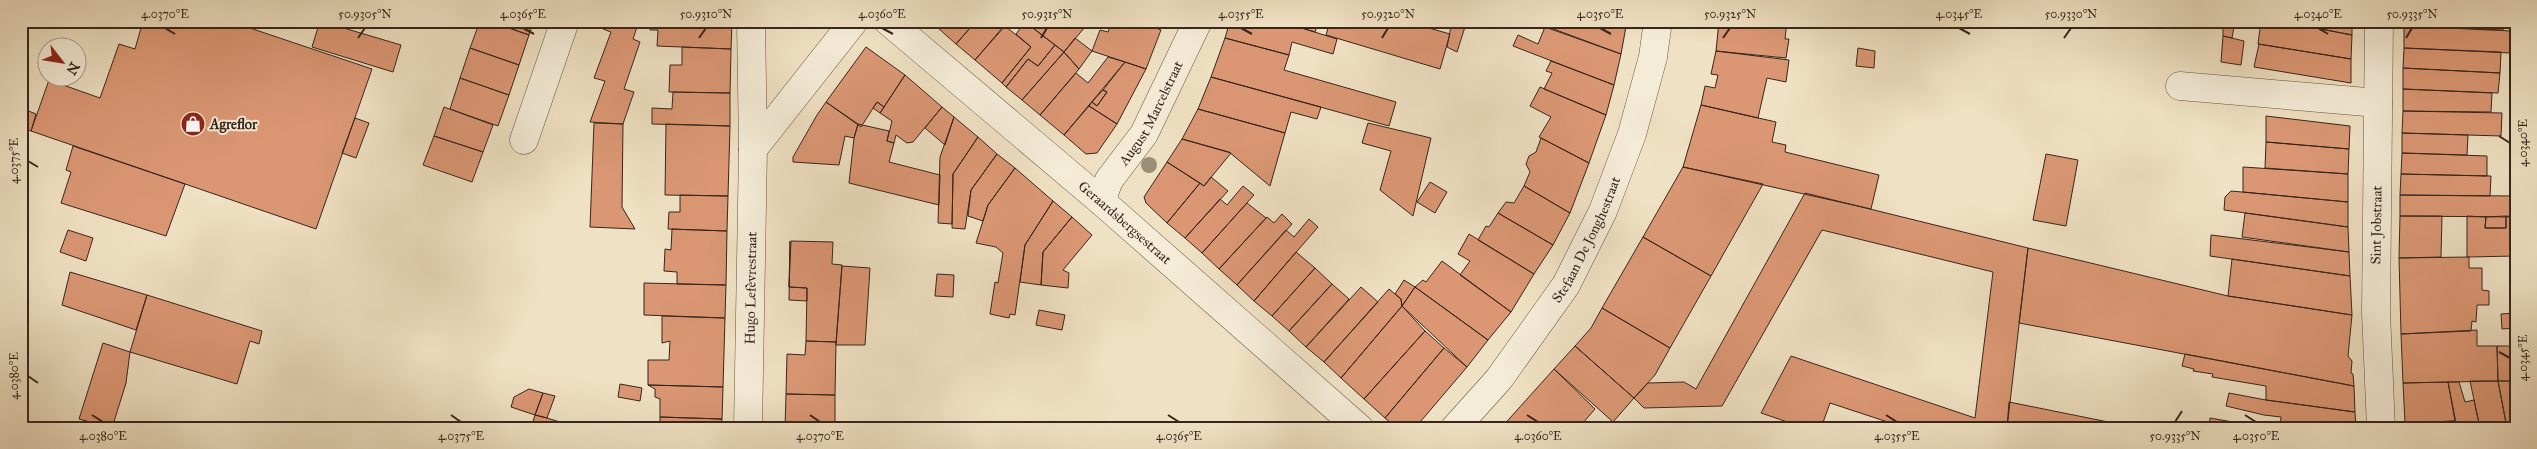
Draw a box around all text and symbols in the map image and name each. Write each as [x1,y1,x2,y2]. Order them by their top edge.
text: 4.0370°E [141,7,189,21]
text: 50.9305°N [338,7,392,21]
text: 4.0365°E [500,7,546,21]
text: 50.9310°N [680,7,732,21]
text: 4.0360°E [858,7,906,21]
text: 50.9315°N [1021,7,1073,21]
text: 4.0355°E [1218,7,1264,21]
text: 50.9320°N [1361,7,1415,21]
text: 4.0350°E [1577,7,1624,21]
text: 50.9325°N [1704,7,1756,21]
text: 4.0345°E [1936,7,1983,21]
text: 50.9330°N [2045,7,2097,21]
text: 4.0340°E [2294,7,2342,21]
text: 50.9335°N [2386,7,2438,21]
north arrow [38,38,88,88]
street label: August Marcelstraat [1115,58,1187,170]
text: N [62,59,83,78]
shop icon: Agreflor [180,111,206,137]
place label: Agreflor [209,116,258,134]
text: 4.0340°E [2516,119,2530,167]
text: 4.0375°E [7,138,21,184]
street label: Stefaan De Jonghestraat [1548,174,1624,306]
street label: Geraardsbergsestraat [1075,178,1175,268]
street label: Sint Jobstraat [2367,185,2387,265]
street label: Hugo Lefèvrestraat [742,232,761,344]
text: 4.0345°E [2516,334,2530,381]
text: 4.0380°E [7,352,21,400]
text: 4.0380°E [79,429,127,443]
text: 4.0375°E [438,429,484,443]
text: 4.0370°E [796,429,844,443]
text: 4.0365°E [1156,429,1202,443]
text: 4.0360°E [1514,429,1562,443]
text: 4.0355°E [1874,429,1920,443]
text: 50.9335°N [2149,429,2201,443]
text: 4.0350°E [2233,429,2280,443]

